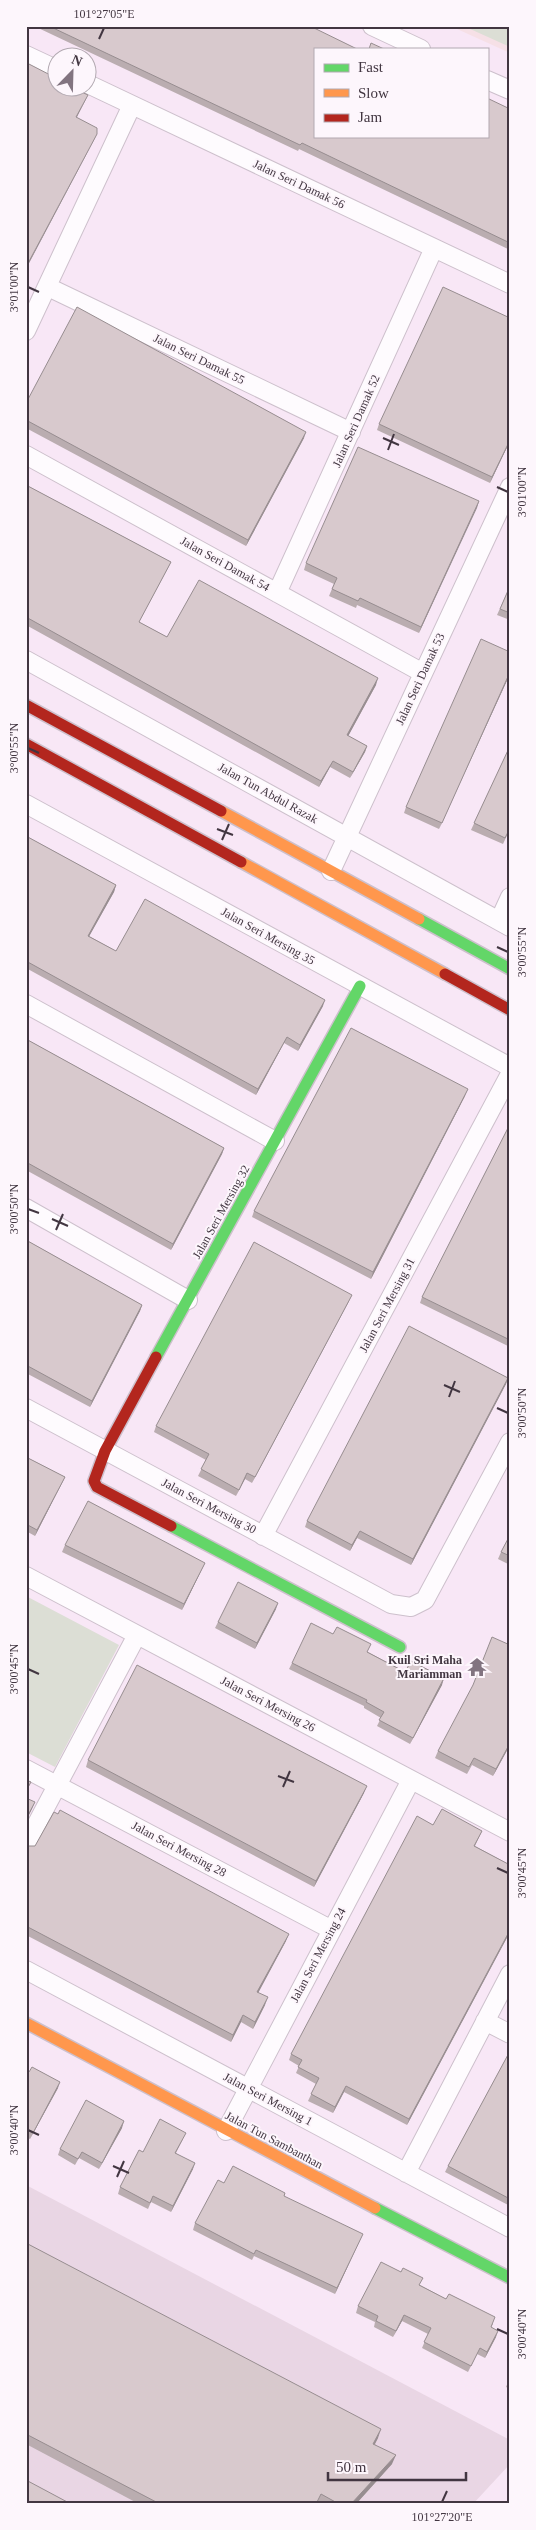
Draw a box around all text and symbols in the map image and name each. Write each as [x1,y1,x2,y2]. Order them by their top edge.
text: 101°27'05"E [73,7,135,21]
north arrow [48,48,98,98]
legend [314,48,488,138]
text: N [69,52,84,69]
text: Fast [358,59,384,75]
text: Slow [358,85,389,101]
text: Jam [358,109,382,125]
street label: Jalan Seri Damak 56 [251,157,347,211]
text: 3°01'00"N [7,261,21,312]
street label: Jalan Seri Damak 55 [151,331,247,387]
street label: Jalan Seri Damak 52 [329,373,383,469]
text: 3°01'00"N [515,466,529,517]
street label: Jalan Seri Damak 54 [178,534,272,594]
street label: Jalan Seri Damak 53 [393,631,447,727]
text: 3°00'55"N [7,722,21,773]
street label: Jalan Tun Abdul Razak [216,760,320,826]
street label: Jalan Seri Mersing 35 [219,904,317,968]
text: 3°00'55"N [515,926,529,977]
street label: Jalan Seri Mersing 32 [189,1163,253,1261]
text: 3°00'50"N [7,1183,21,1234]
street label: Jalan Seri Mersing 31 [356,1255,418,1355]
text: 3°00'50"N [515,1387,529,1438]
street label: Jalan Seri Mersing 30 [159,1475,259,1537]
text: 3°00'45"N [7,1643,21,1694]
place label: Kuil Sri Maha Mariamman [388,1653,462,1681]
temple icon: Kuil Sri Maha Mariamman [466,1656,488,1678]
street label: Jalan Seri Mersing 26 [218,1673,318,1735]
street label: Jalan Seri Mersing 28 [129,1818,229,1880]
text: 3°00'45"N [515,1847,529,1898]
street label: Jalan Seri Mersing 24 [287,1905,349,2005]
street label: Jalan Seri Mersing 1 [221,2070,315,2128]
text: 3°00'40"N [7,2104,21,2155]
street label: Jalan Tun Sambanthan [223,2108,325,2172]
text: 3°00'40"N [515,2308,529,2359]
scale bar [328,2450,466,2482]
text: 50 m [336,2459,367,2475]
text: 101°27'20"E [411,2510,473,2524]

